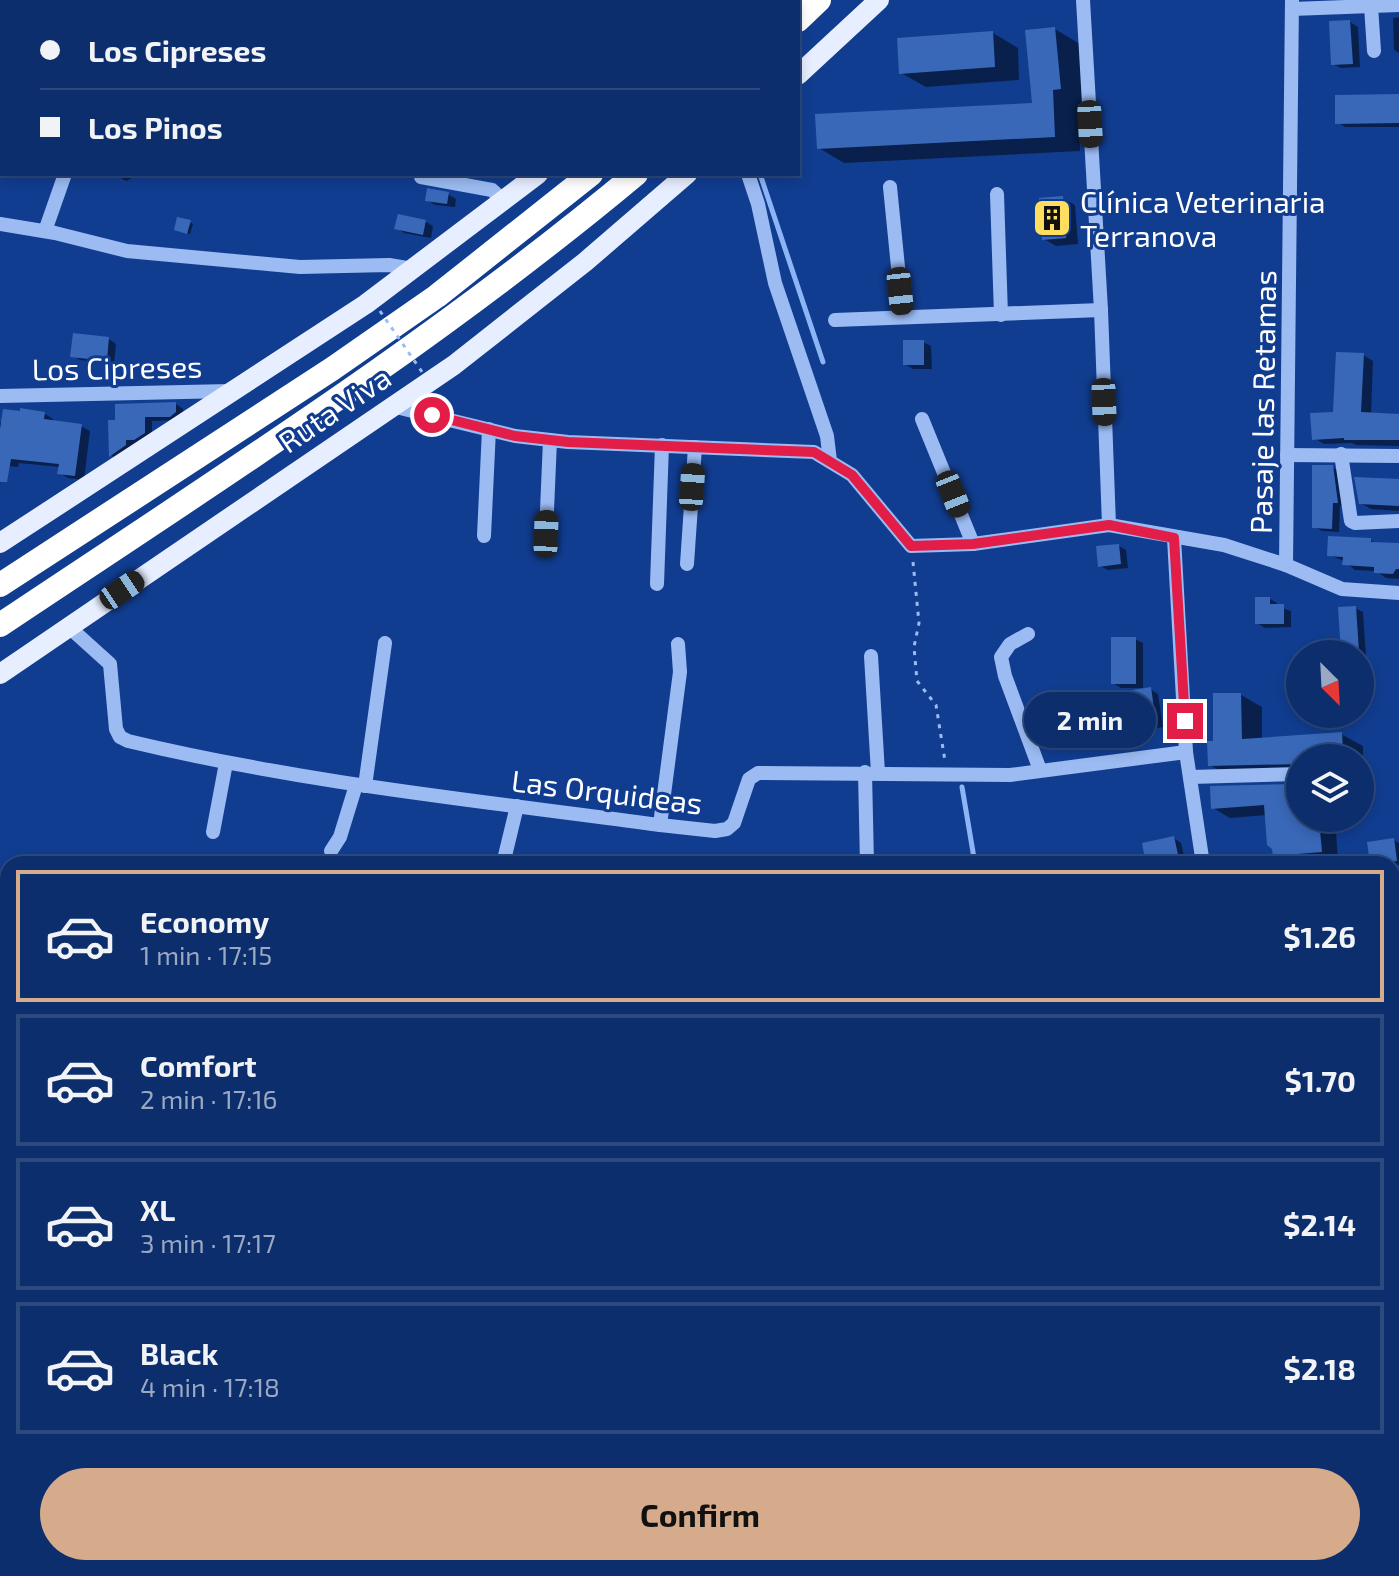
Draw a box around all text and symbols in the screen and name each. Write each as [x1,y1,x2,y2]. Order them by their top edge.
text: Los Cipreses [88,32,266,68]
car [1077,99,1103,149]
text: Los Pinos [88,109,223,145]
place label: Clínica Veterinaria Terranova [1080,183,1326,253]
building icon: Clínica Veterinaria Terranova [1031,197,1073,239]
car [886,266,914,316]
street label: Pasaje las Retamas [1242,270,1282,534]
street label: Los Cipreses [31,348,203,386]
street label: Ruta Viva [271,358,397,460]
car [1091,378,1117,426]
route start [414,397,450,433]
car [678,462,706,512]
car [933,467,973,521]
car [533,510,559,558]
car [95,567,149,613]
north arrow [1286,640,1374,728]
map controls [1286,640,1374,832]
callout: 2 min [1025,693,1157,749]
route end [1167,703,1203,739]
text: 2 min [1057,704,1123,735]
button: layers [1286,744,1374,832]
street label: Las Orquideas [509,761,705,821]
icon: car [44,900,116,972]
text: Economy [140,903,269,939]
text: $1.26 [1283,918,1356,954]
text: 1 min · 17:15 [140,939,272,970]
icon: car [44,1044,116,1116]
text: Comfort [140,1047,257,1083]
text: $1.70 [1285,1062,1356,1098]
text: 2 min · 17:16 [140,1083,278,1114]
icon: car [44,1188,116,1260]
text: XL [140,1191,175,1227]
text: $2.14 [1283,1206,1356,1242]
text: 3 min · 17:17 [140,1227,276,1258]
icon: car [44,1332,116,1404]
text: Black [140,1335,218,1371]
text: $2.18 [1284,1350,1356,1386]
text: 4 min · 17:18 [140,1371,280,1402]
button: Confirm [40,1468,1360,1560]

